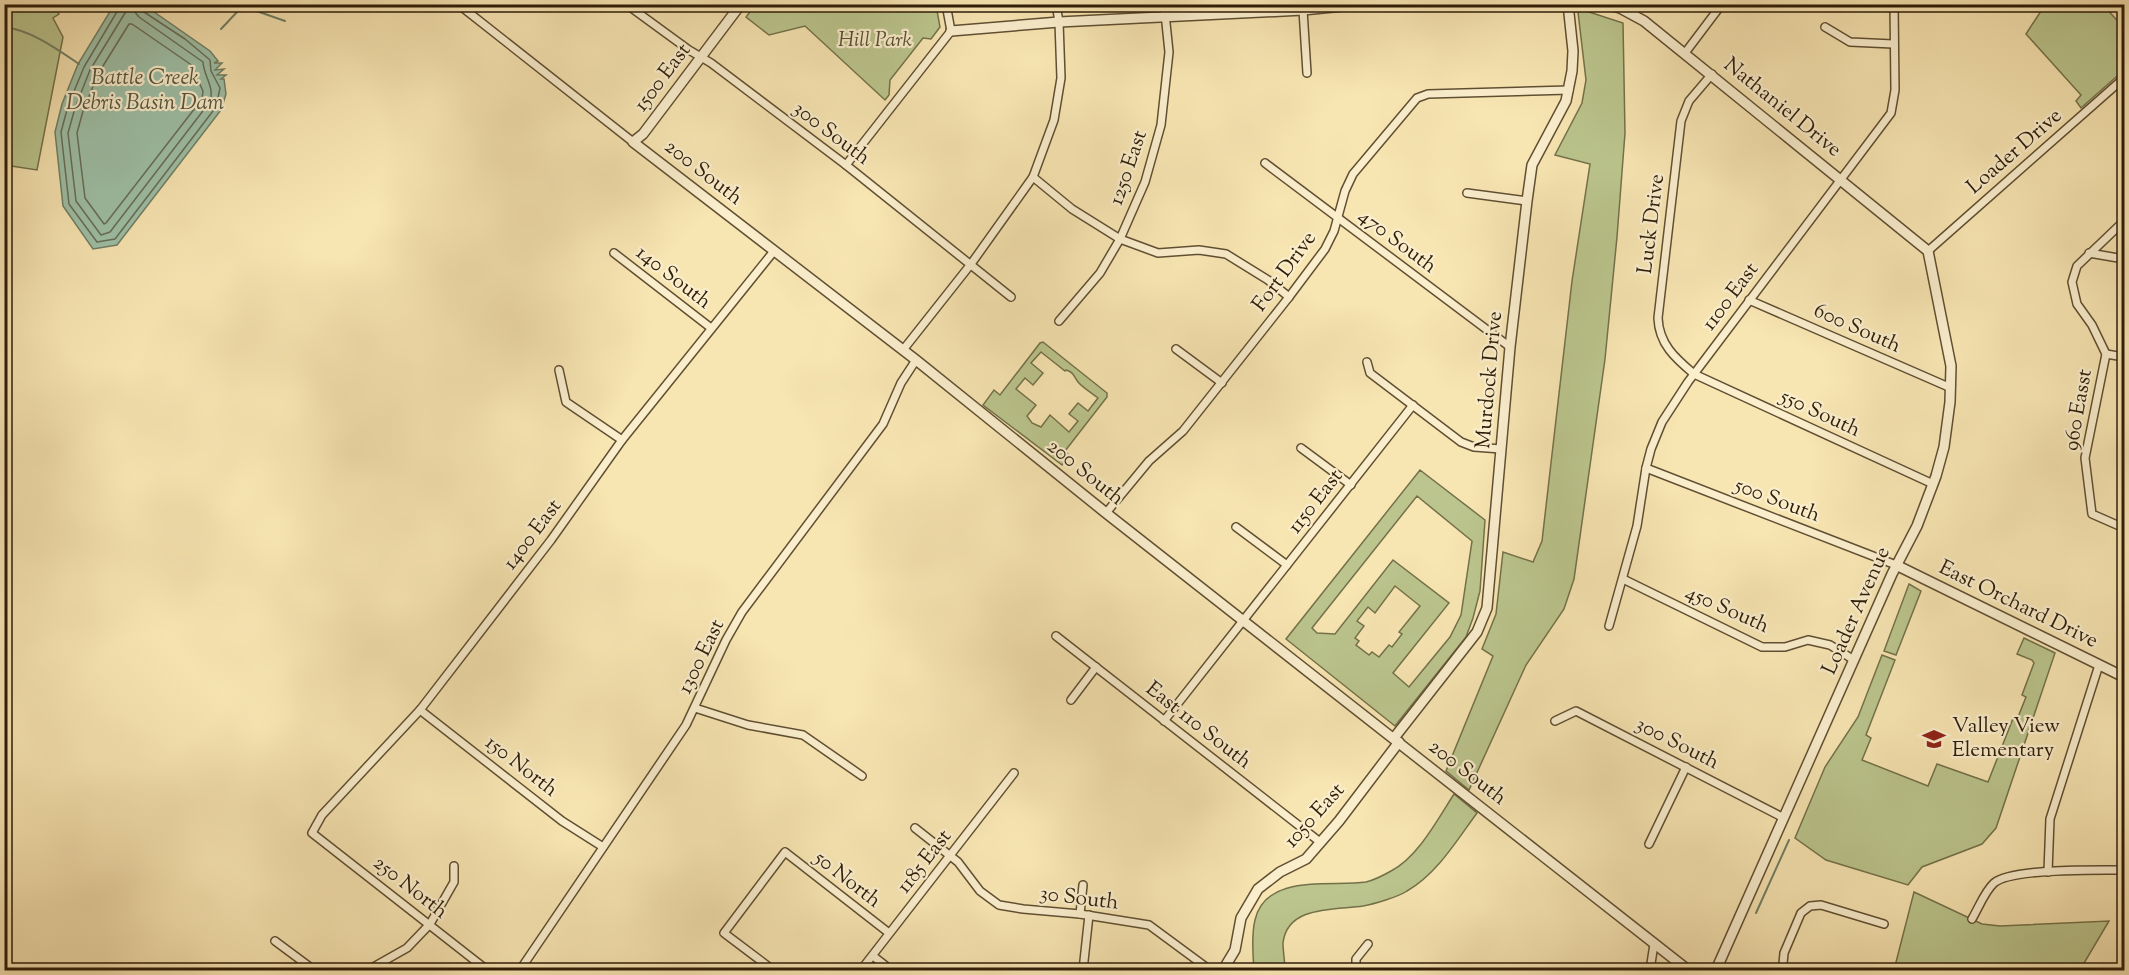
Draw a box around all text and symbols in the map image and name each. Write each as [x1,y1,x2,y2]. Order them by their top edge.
park label: Hill Park [838,26,913,56]
street label: 1500 East [627,37,699,119]
street label: Nathaniel Drive [1717,51,1847,165]
water label: Battle Creek Debris Basin Dam [66,63,224,120]
street label: 300 South [786,95,876,173]
street label: Loader Drive [1961,102,2069,202]
street label: 1250 East [1102,126,1156,210]
street label: 200 South [657,133,749,213]
street label: Luck Drive [1631,172,1673,276]
street label: 470 South [1351,202,1443,282]
street label: Fort Drive [1246,226,1324,318]
street label: 140 South [629,239,717,317]
street label: 1100 East [1695,257,1767,337]
street label: 600 South [1809,296,1905,362]
street label: Murdock Drive [1469,310,1511,450]
street label: 960 Easst [2057,367,2101,453]
street label: 550 South [1774,382,1865,446]
street label: 200 South [1040,432,1130,514]
street label: 1150 East [1281,463,1351,541]
street label: 500 South [1729,471,1824,531]
street label: 1400 East [496,493,570,577]
street label: Loader Avenue [1815,542,1899,680]
street label: East Orchard Drive [1933,553,2103,657]
street label: 450 South [1680,578,1774,642]
street label: 1300 East [671,615,733,699]
street label: East 110 South [1139,675,1257,777]
street label: 300 South [1630,710,1724,778]
place label: Valley View Elementary [1952,712,2060,766]
school or university icon: Valley View Elementary [1921,726,1947,752]
street label: 150 North [478,729,564,805]
street label: 200 South [1421,733,1513,813]
street label: 1050 East [1278,777,1352,855]
street label: 1185 East [890,824,960,900]
street label: 50 North [806,844,887,916]
street label: 250 North [366,849,454,927]
street label: 30 South [1038,879,1120,919]

